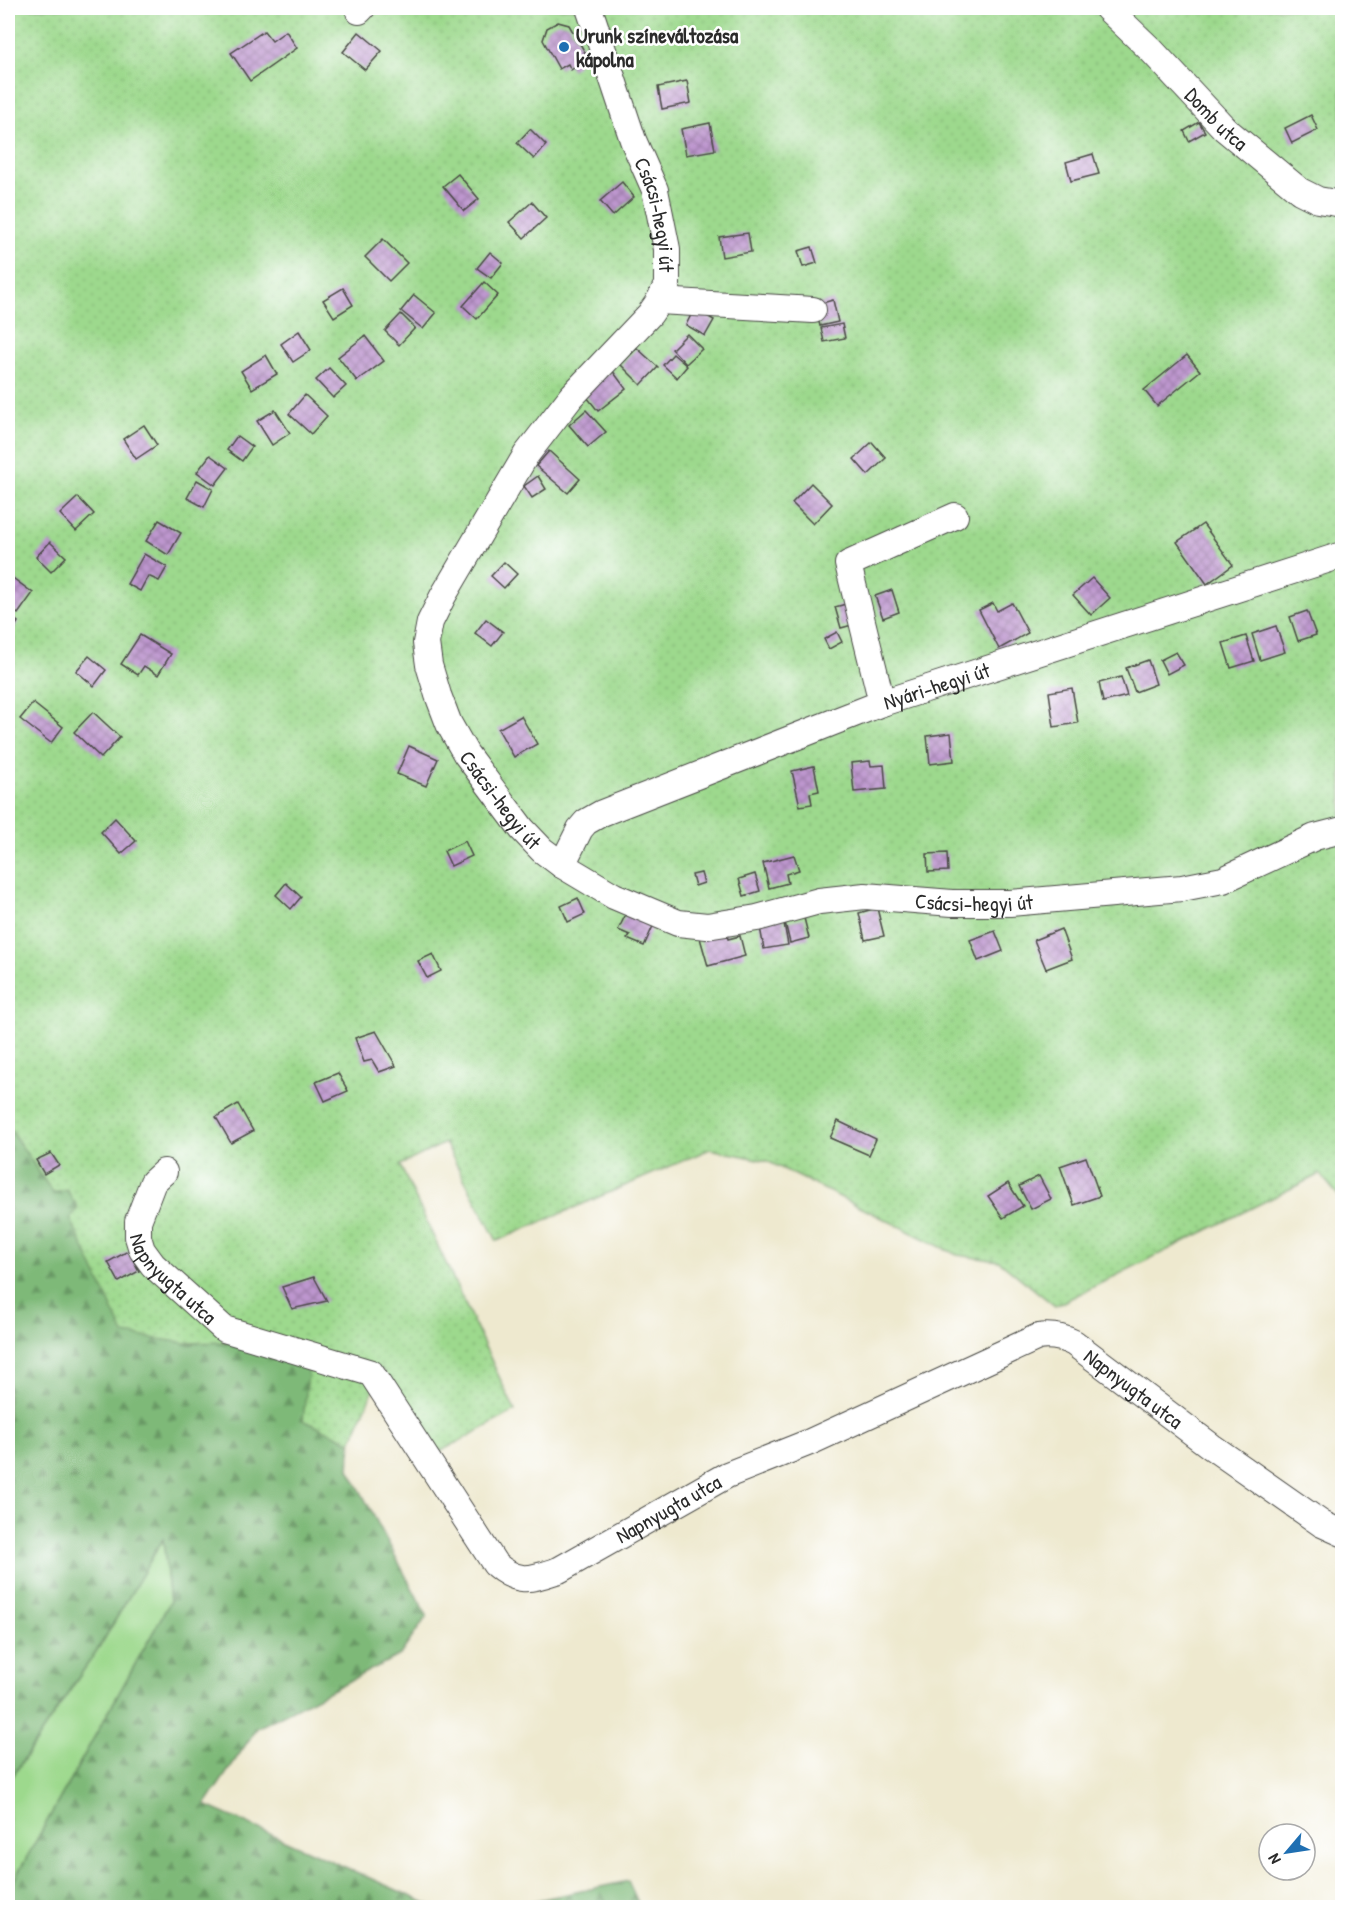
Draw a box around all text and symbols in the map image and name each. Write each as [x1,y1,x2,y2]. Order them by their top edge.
place label: Urunk színeváltozása kápolna [576,21,739,75]
marker: Urunk színeváltozása kápolna [557,40,571,54]
street label: Domb utca [1179,81,1254,157]
street label: Csácsi-hegyi út [628,152,682,273]
street label: Nyári-hegyi út [880,655,994,716]
street label: Csácsi-hegyi út [453,744,549,856]
street label: Csácsi-hegyi út [914,886,1035,918]
street label: Napnyugta utca [123,1230,223,1330]
street label: Napnyugta utca [1078,1341,1189,1435]
street label: Napnyugta utca [610,1467,726,1550]
north arrow [1257,1822,1317,1882]
text: N [1262,1850,1286,1868]

